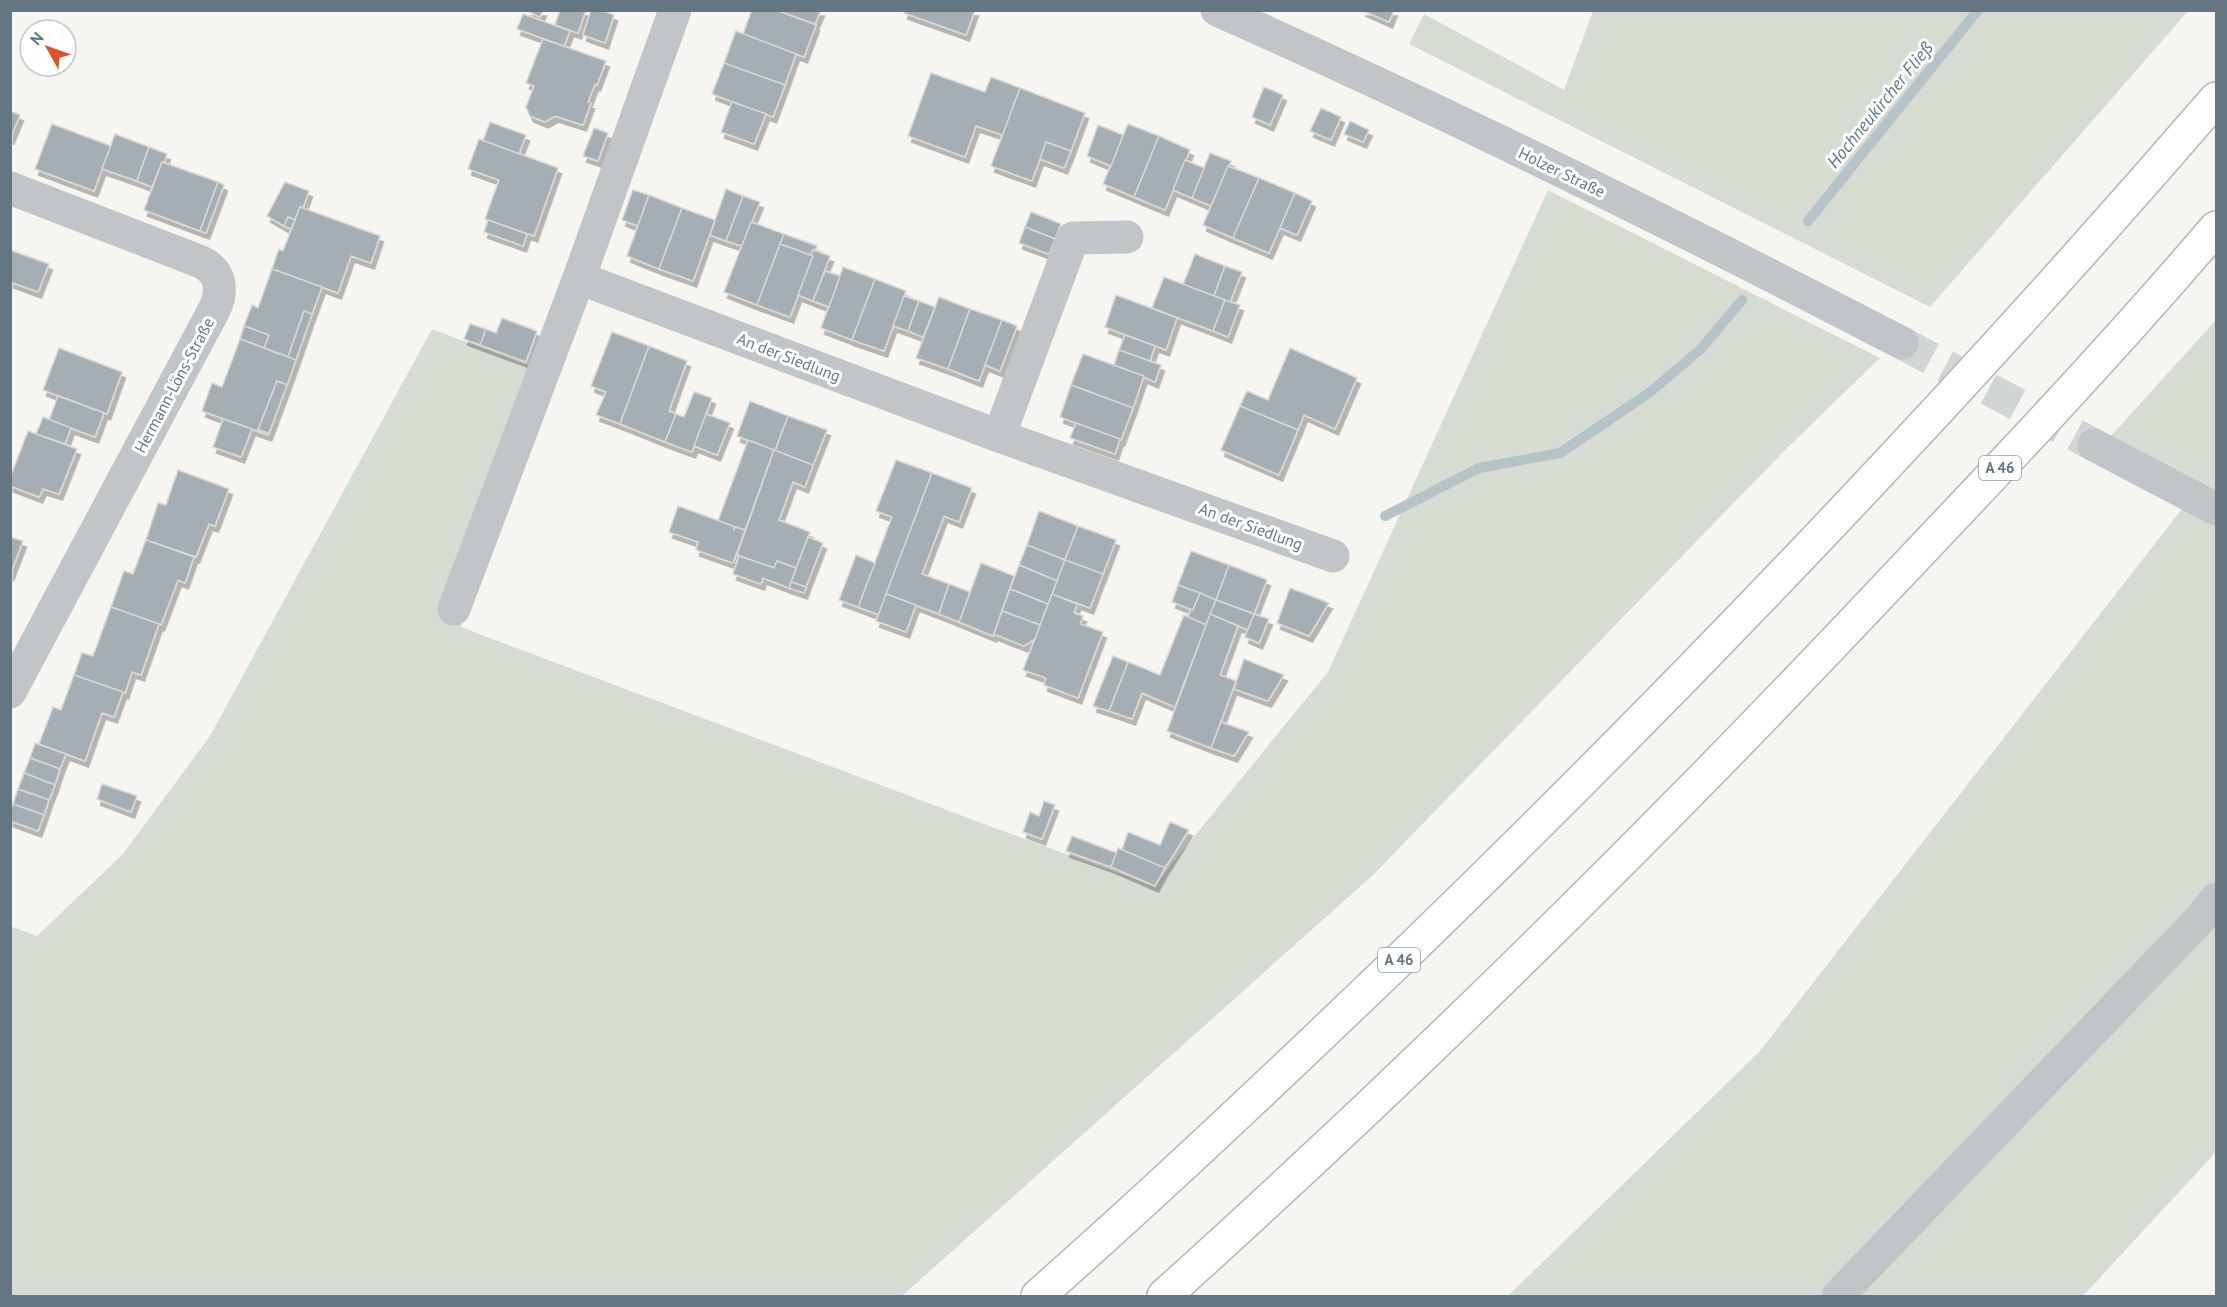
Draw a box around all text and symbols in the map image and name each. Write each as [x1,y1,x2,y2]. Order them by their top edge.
north arrow [18,18,78,78]
text: N [25,28,48,49]
water label: Hochneukircher Fließ [1822,37,1938,173]
street label: Holzer Straße [1516,142,1608,202]
street label: Hermann-Löns-Straße [130,314,218,456]
street label: An der Siedlung [735,328,843,386]
road number: A 46 [1979,456,2021,480]
street label: An der Siedlung [1196,498,1306,554]
road number: A 46 [1378,948,1420,972]

